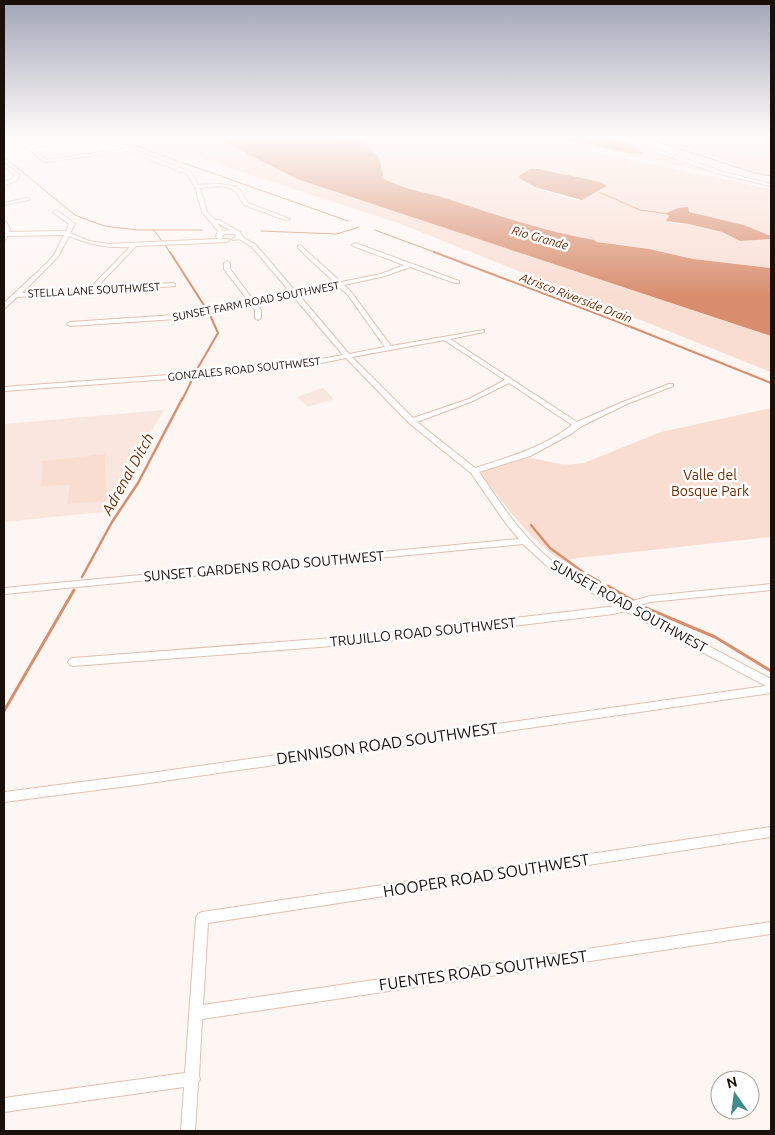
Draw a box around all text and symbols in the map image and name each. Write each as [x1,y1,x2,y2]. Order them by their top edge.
water label: Rio Grande [511,223,570,252]
water label: Atrisco Riverside Drain [517,270,634,325]
street label: SUNSET FARM ROAD SOUTHWEST [172,279,340,323]
street label: STELLA LANE SOUTHWEST [27,281,161,299]
street label: GONZALES ROAD SOUTHWEST [167,355,321,383]
water label: Adrenal Ditch [98,430,157,518]
park label: Valle del Bosque Park [671,467,749,499]
street label: SUNSET GARDENS ROAD SOUTHWEST [143,547,385,584]
street label: SUNSET ROAD SOUTHWEST [548,556,710,656]
street label: TRUJILLO ROAD SOUTHWEST [329,614,517,650]
street label: DENNISON ROAD SOUTHWEST [275,719,499,767]
street label: HOOPER ROAD SOUTHWEST [382,850,590,900]
street label: FUENTES ROAD SOUTHWEST [378,946,588,994]
north arrow [710,1070,760,1120]
text: N [725,1073,739,1091]

